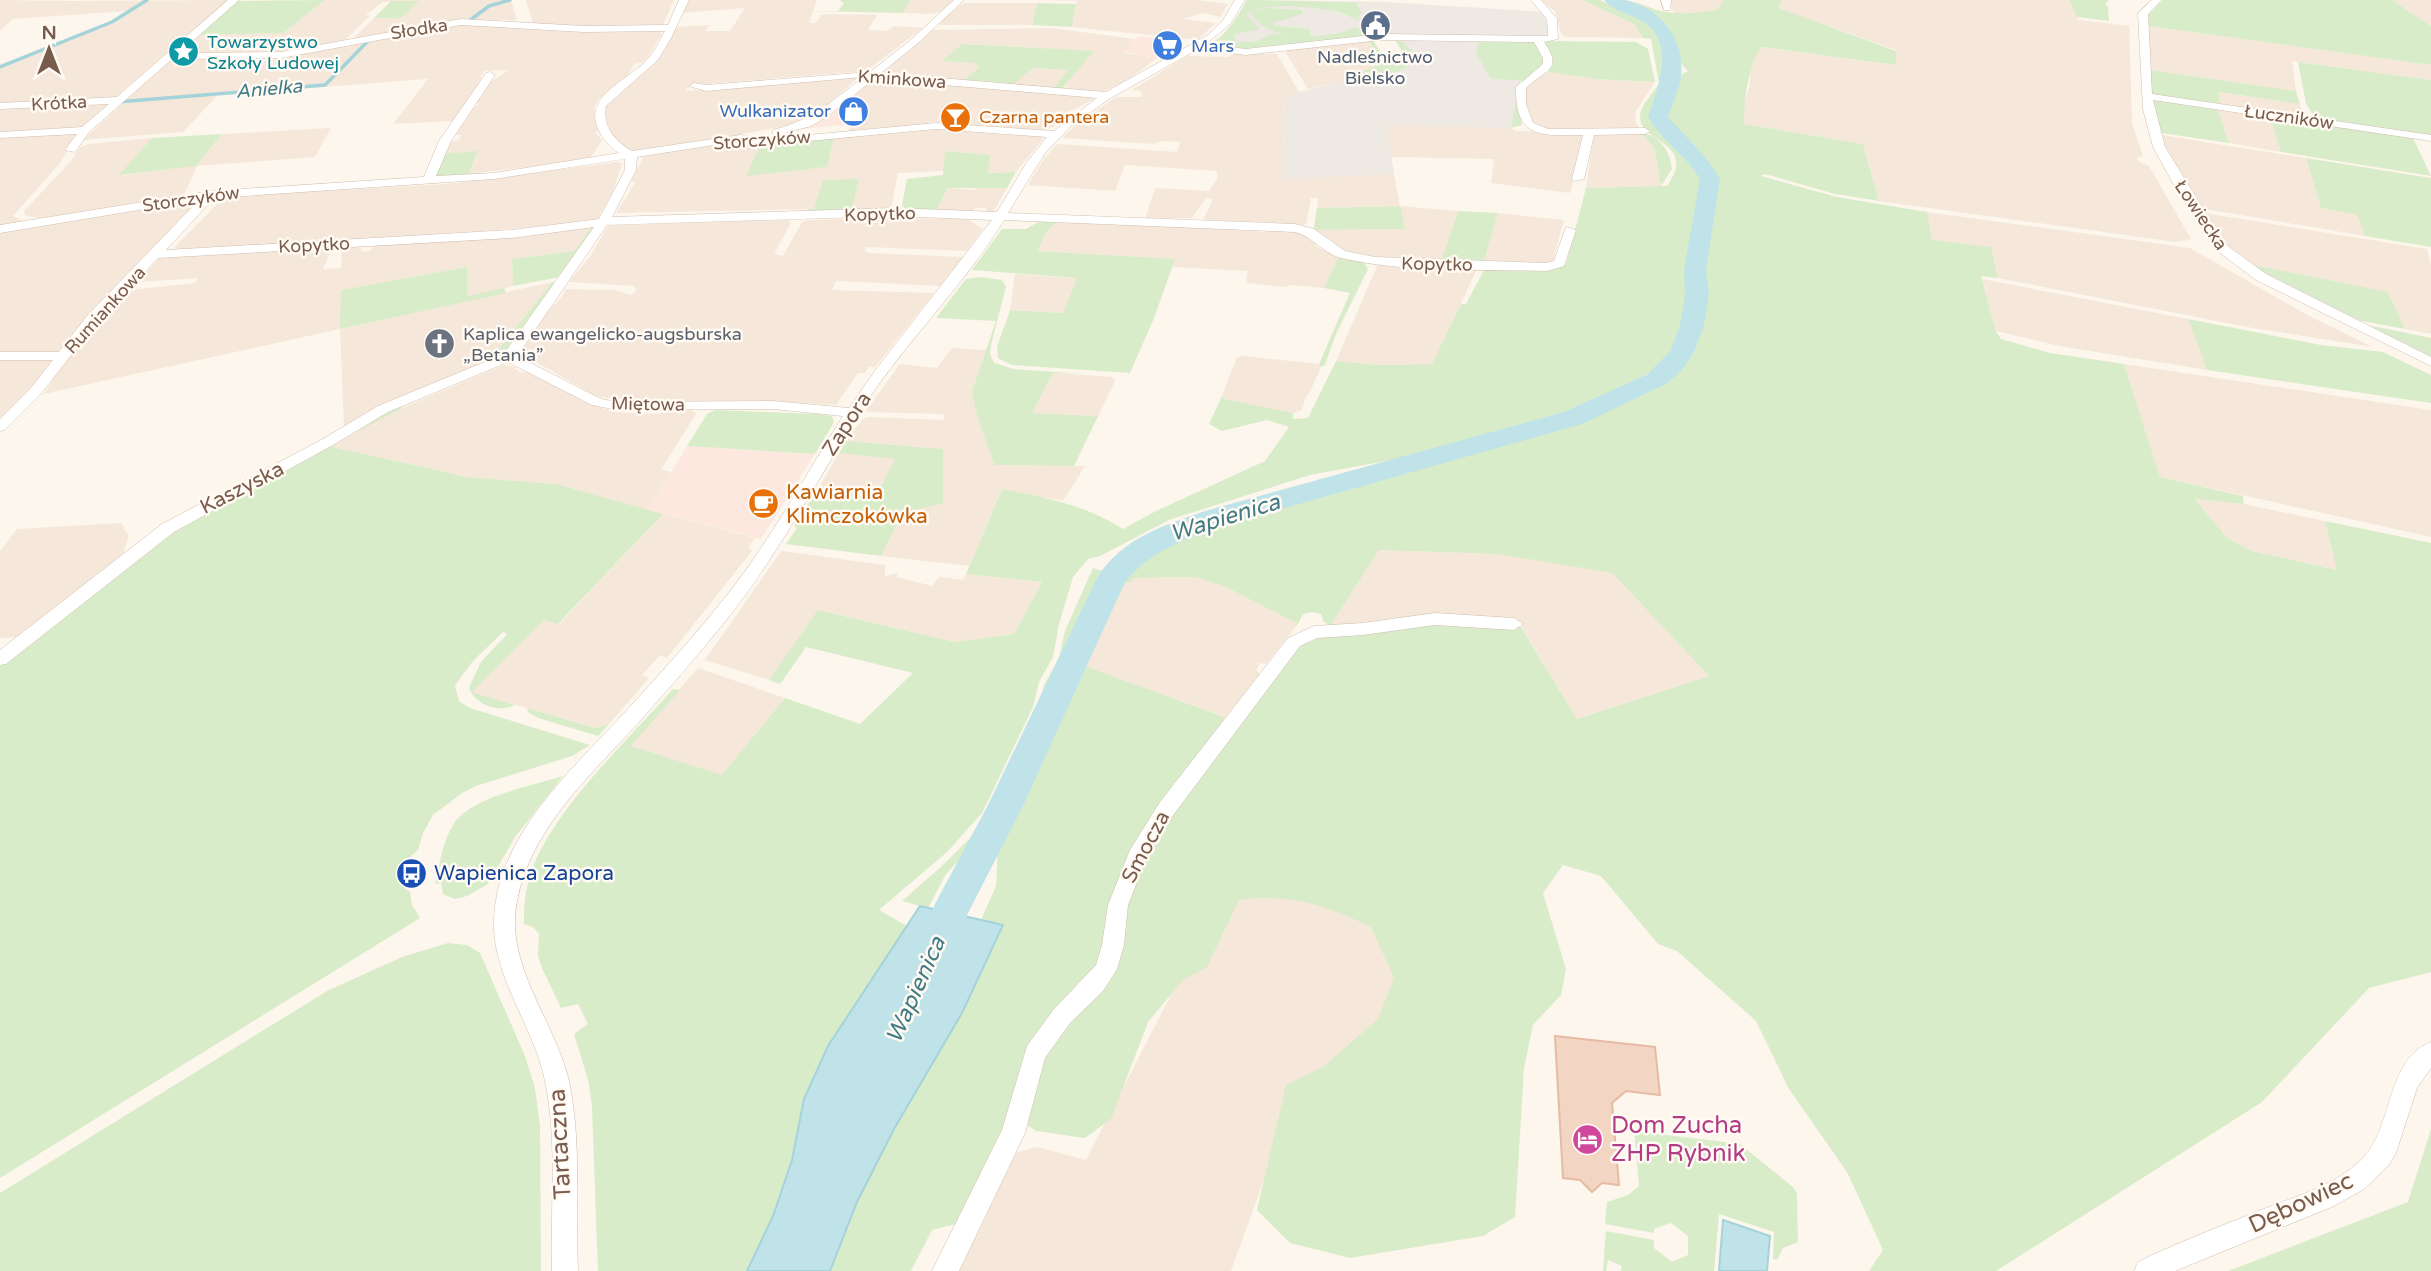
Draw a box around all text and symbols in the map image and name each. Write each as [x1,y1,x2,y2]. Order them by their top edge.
public building icon: Nadleśnictwo Bielsko [1358,9,1392,43]
north arrow [14,14,84,84]
street label: Słodka [389,14,449,44]
text: N [41,22,57,44]
supermarket icon: Mars [1151,29,1185,63]
place label: Towarzystwo Szkoły Ludowej [207,31,339,74]
place icon: Towarzystwo Szkoły Ludowej [167,35,201,69]
place label: Mars [1191,35,1234,57]
place label: Nadleśnictwo Bielsko [1317,46,1433,89]
street label: Kminkowa [857,65,947,93]
water label: Anielka [235,75,304,103]
street label: Krótka [30,91,88,115]
shop icon: Wulkanizator [837,94,871,128]
place label: Wulkanizator [719,100,831,122]
bar icon: Czarna pantera [939,100,973,134]
street label: Łuczników [2243,100,2335,134]
place label: Czarna pantera [979,106,1109,128]
street label: Storczyków [712,126,812,154]
street label: Łowiecka [2170,176,2232,254]
street label: Storczyków [141,181,241,217]
street label: Kopytko [844,202,916,226]
street label: Kopytko [278,232,350,258]
street label: Kopytko [1401,252,1473,276]
street label: Rumiankowa [60,262,150,358]
place label: Kaplica ewangelicko-augsburska „Betania” [463,323,742,366]
church icon: Kaplica ewangelicko-augsburska „Betania” [423,327,457,361]
street label: Zapora [817,387,877,461]
street label: Miętowa [611,392,685,416]
street label: Kaszyska [196,456,288,520]
place label: Kawiarnia Klimczokówka [786,480,928,529]
cafe icon: Kawiarnia Klimczokówka [746,487,780,521]
water label: Wapienica [1167,488,1284,548]
street label: Smocza [1117,807,1175,887]
bus stop icon: Wapienica Zapora [394,856,428,890]
place label: Wapienica Zapora [434,861,614,886]
water label: Wapienica [880,932,952,1048]
street label: Tartaczna [543,1088,577,1200]
place label: Dom Zucha ZHP Rybnik [1611,1111,1746,1168]
hotel icon: Dom Zucha ZHP Rybnik [1571,1122,1605,1156]
street label: Dębowiec [2244,1166,2358,1240]

